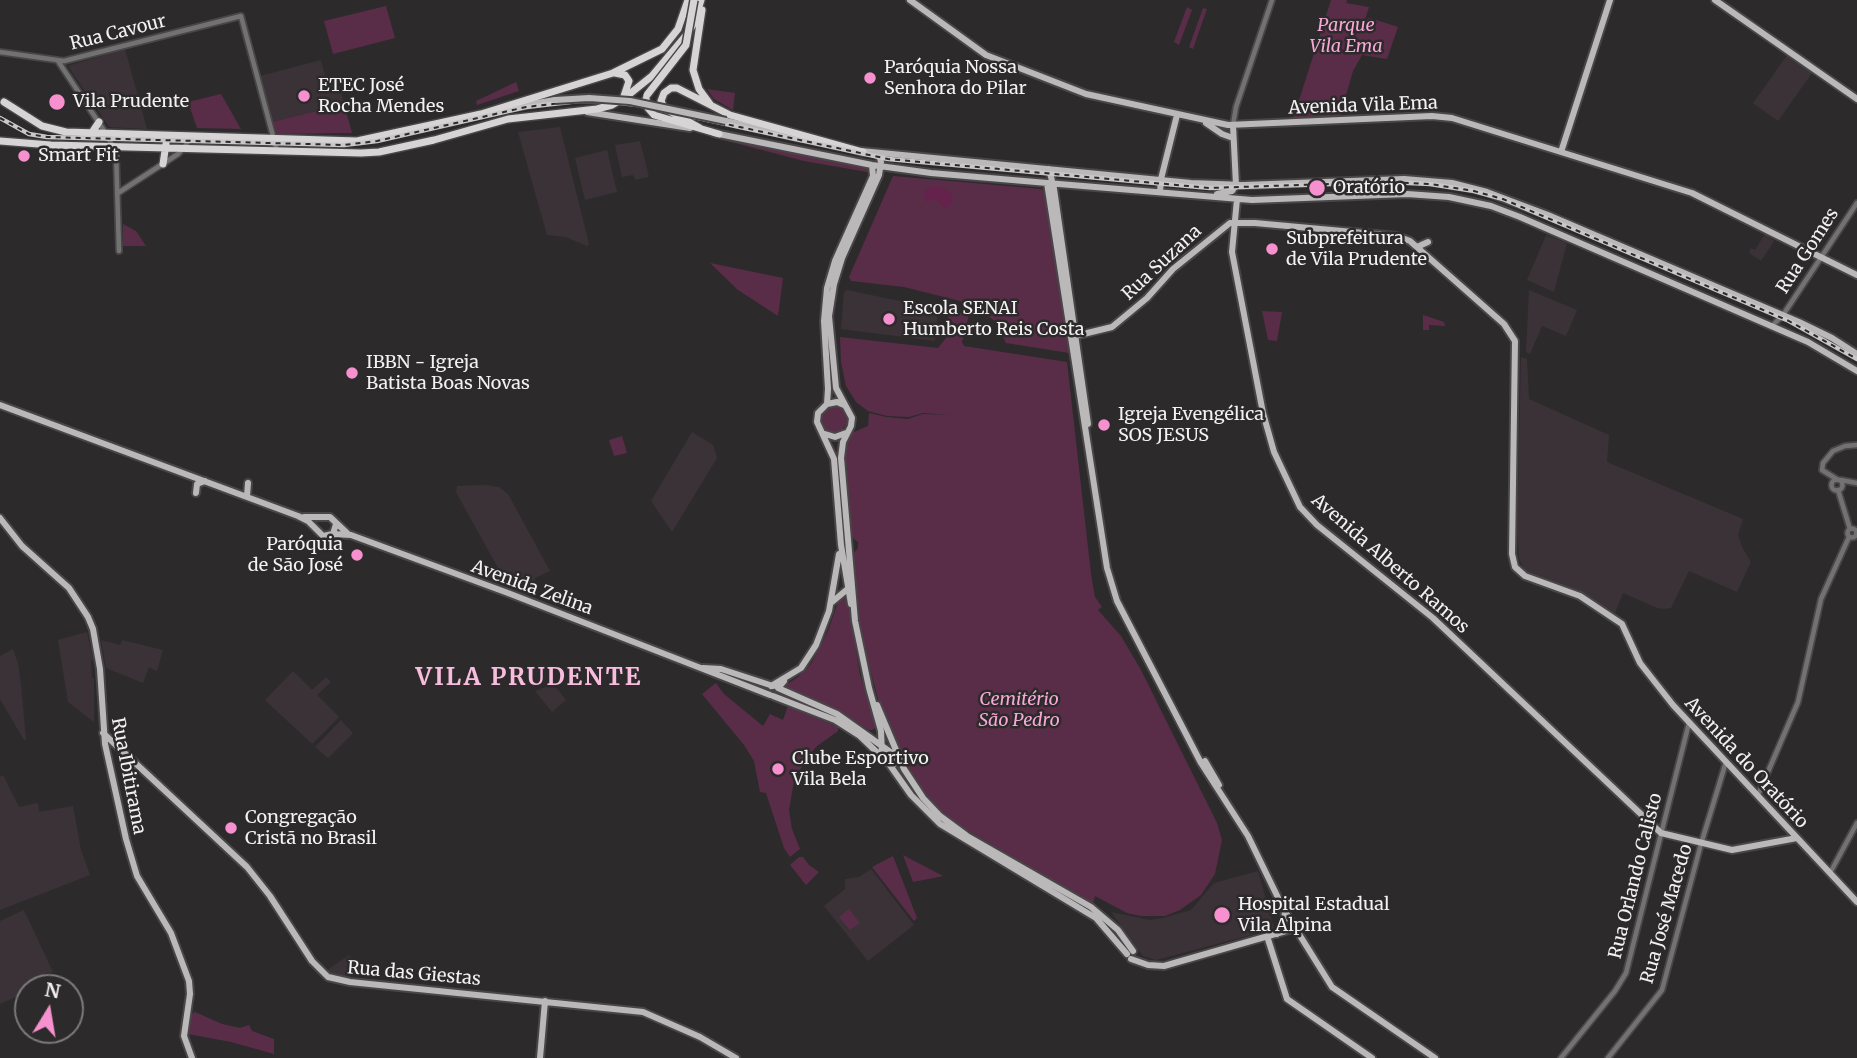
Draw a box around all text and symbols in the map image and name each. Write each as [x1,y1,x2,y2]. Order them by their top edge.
street label: Rua Cavour [68,11,168,55]
park label: Parque Vila Ema [1309,15,1383,58]
place label: Paróquia Nossa Senhora do Pilar [884,57,1027,100]
marker: Paróquia Nossa Senhora do Pilar [862,70,878,86]
place label: ETEC José Rocha Mendes [318,75,444,118]
marker: ETEC José Rocha Mendes [296,88,312,104]
place label: Vila Prudente [73,91,189,113]
marker: Vila Prudente [47,92,67,112]
street label: Avenida Vila Ema [1288,93,1438,119]
place label: Smart Fit [38,145,119,167]
marker: Smart Fit [16,148,32,164]
place label: Oratório [1333,177,1405,199]
marker: Oratório [1307,178,1327,198]
street label: Rua Gomes [1772,204,1844,298]
street label: Rua Suzana [1118,221,1206,305]
place label: Subprefeitura de Vila Prudente [1286,228,1427,270]
marker: Subprefeitura de Vila Prudente [1264,241,1280,257]
place label: Escola SENAI Humberto Reis Costa [903,298,1084,340]
marker: Escola SENAI Humberto Reis Costa [881,311,897,327]
place label: IBBN - Igreja Batista Boas Novas [366,352,530,394]
marker: IBBN - Igreja Batista Boas Novas [344,365,360,381]
place label: Igreja Evengélica SOS JESUS [1118,404,1264,446]
marker: Igreja Evengélica SOS JESUS [1096,417,1112,433]
street label: Avenida Alberto Ramos [1307,490,1473,638]
place label: Paróquia de São José [248,534,343,576]
marker: Paróquia de São José [349,547,365,563]
street label: Avenida Zelina [468,556,596,620]
district label: VILA PRUDENTE [417,664,641,692]
park label: Cemitério São Pedro [978,689,1060,732]
street label: Avenida do Oratório [1680,693,1812,833]
street label: Rua Ibitirama [106,716,150,836]
place label: Clube Esportivo Vila Bela [792,748,929,790]
marker: Clube Esportivo Vila Bela [770,761,786,777]
street label: Rua Orlando Calisto [1605,791,1667,961]
place label: Congregação Cristã no Brasil [245,807,377,850]
marker: Congregação Cristã no Brasil [223,820,239,836]
street label: Rua José Macedo [1637,842,1697,986]
place label: Hospital Estadual Vila Alpina [1238,894,1390,936]
marker: Hospital Estadual Vila Alpina [1212,905,1232,925]
street label: Rua das Giestas [346,957,482,991]
north arrow [14,974,84,1044]
text: N [43,977,62,1004]

